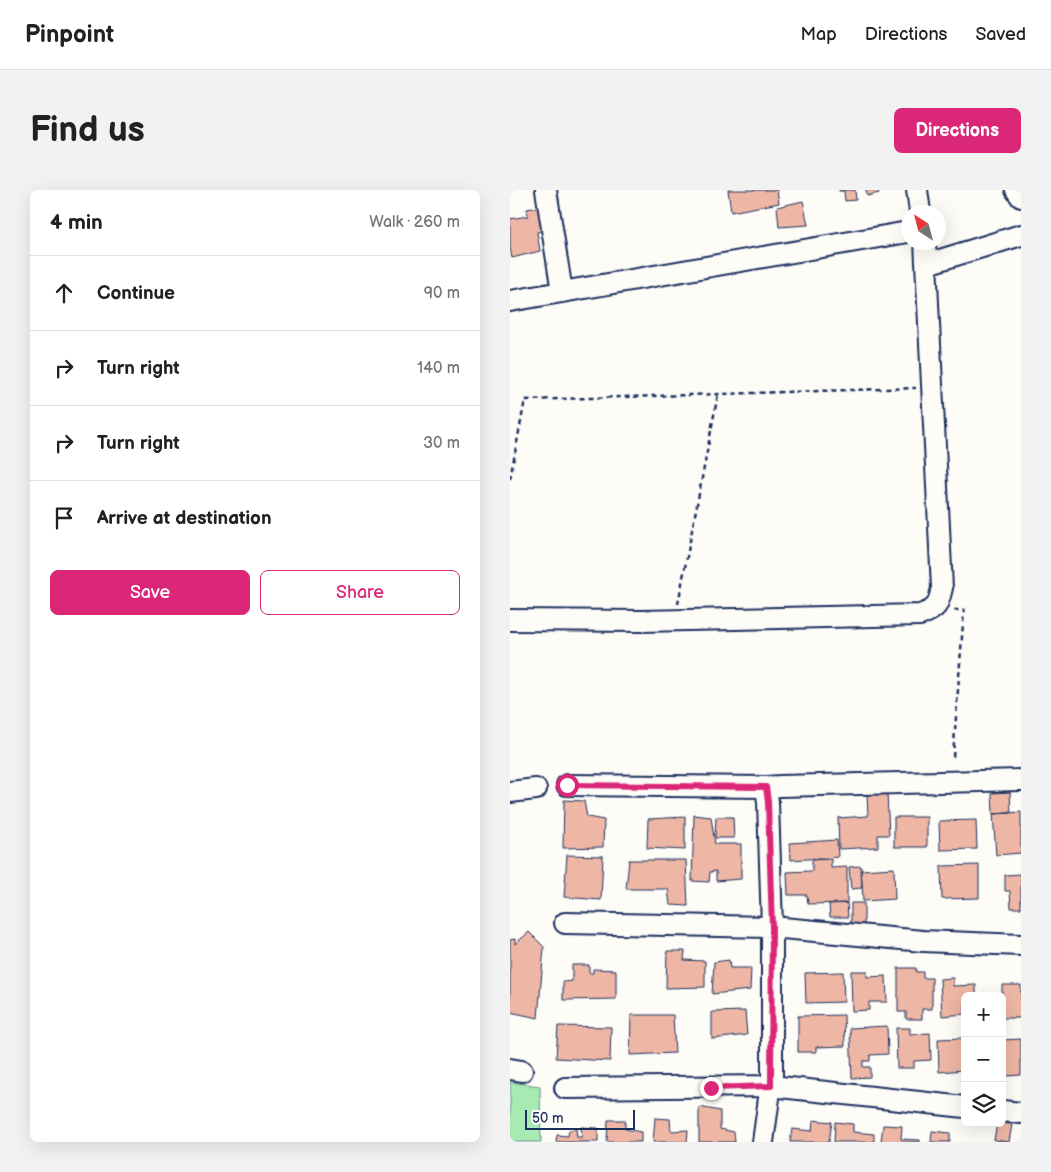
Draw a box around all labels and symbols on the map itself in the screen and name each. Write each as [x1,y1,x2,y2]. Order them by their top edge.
north arrow [901,205,946,250]
route start [556,774,579,797]
route end [700,1077,723,1100]
scale bar [525,1107,635,1130]

